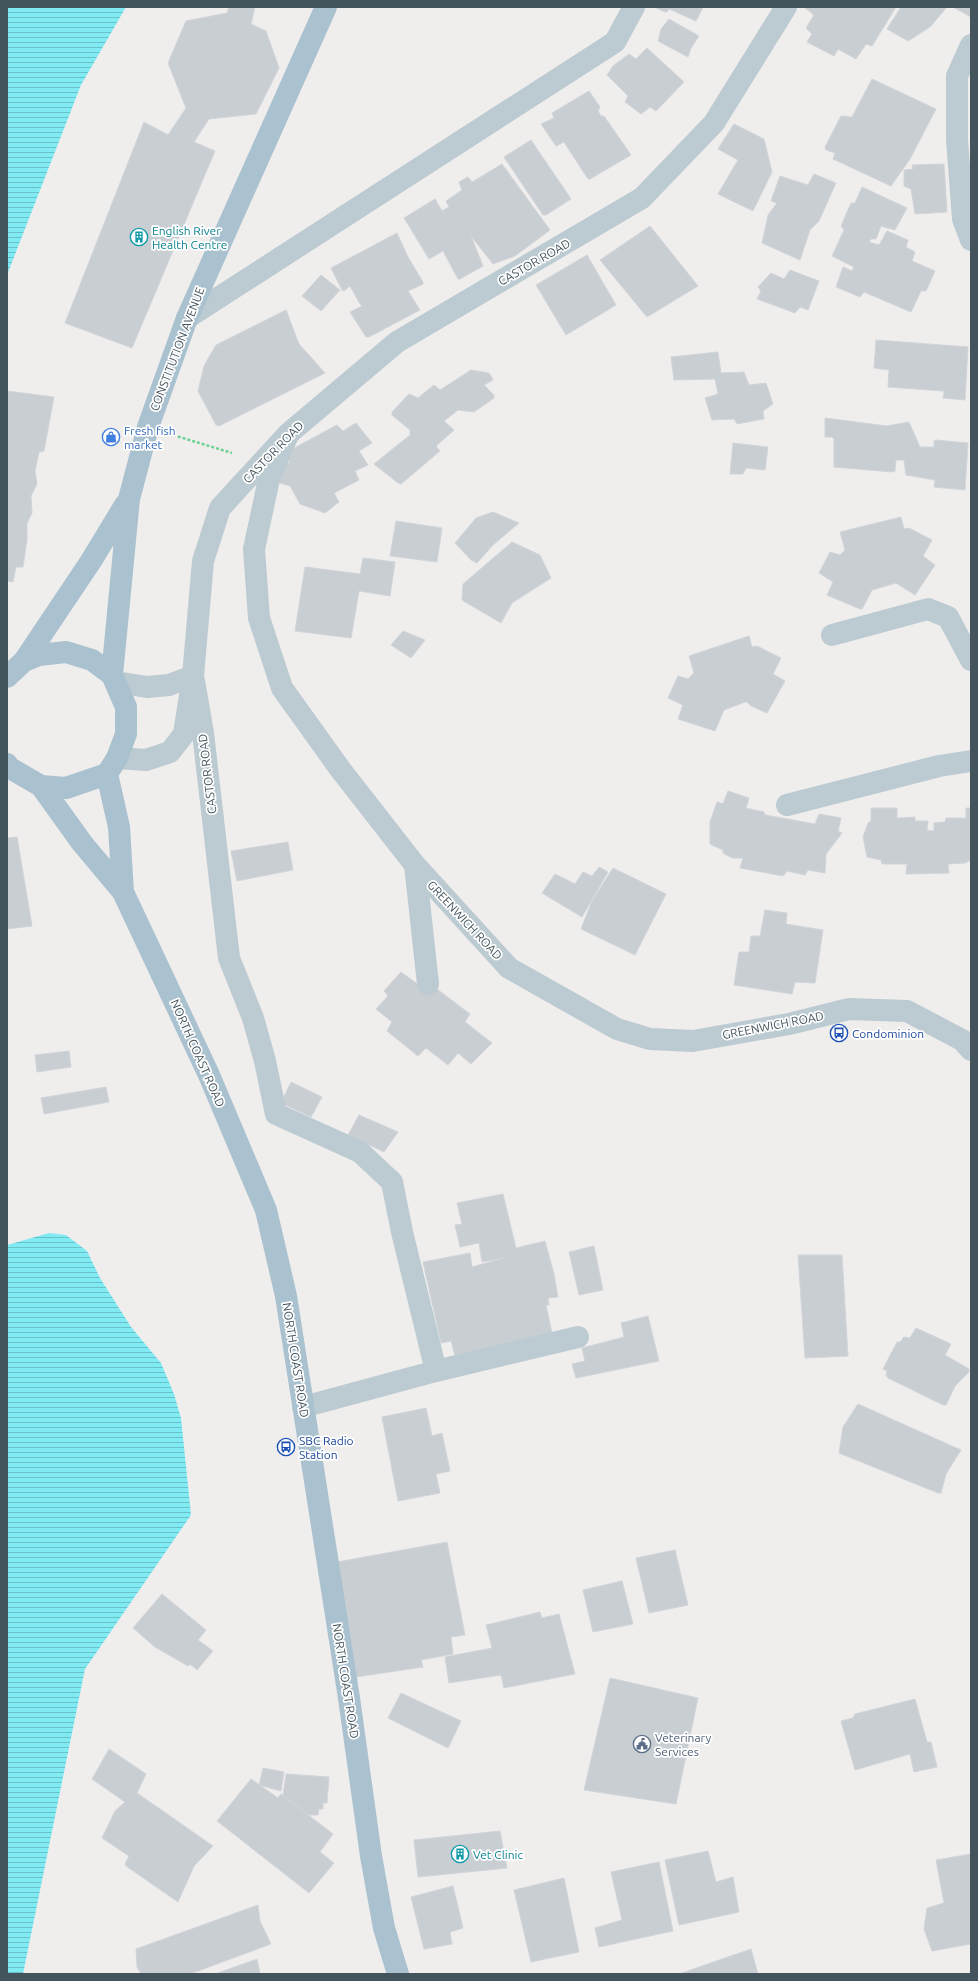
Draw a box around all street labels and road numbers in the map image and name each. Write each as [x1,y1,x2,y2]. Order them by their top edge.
street label: CASTOR ROAD [496,236,572,288]
street label: CONSTITUTION AVENUE [147,285,207,413]
street label: CASTOR ROAD [240,418,306,486]
street label: CASTOR ROAD [196,733,218,815]
street label: GREENWICH ROAD [425,878,505,962]
street label: NORTH COAST ROAD [168,997,228,1109]
street label: GREENWICH ROAD [721,1009,825,1041]
street label: NORTH COAST ROAD [280,1302,312,1418]
street label: NORTH COAST ROAD [330,1623,362,1739]

